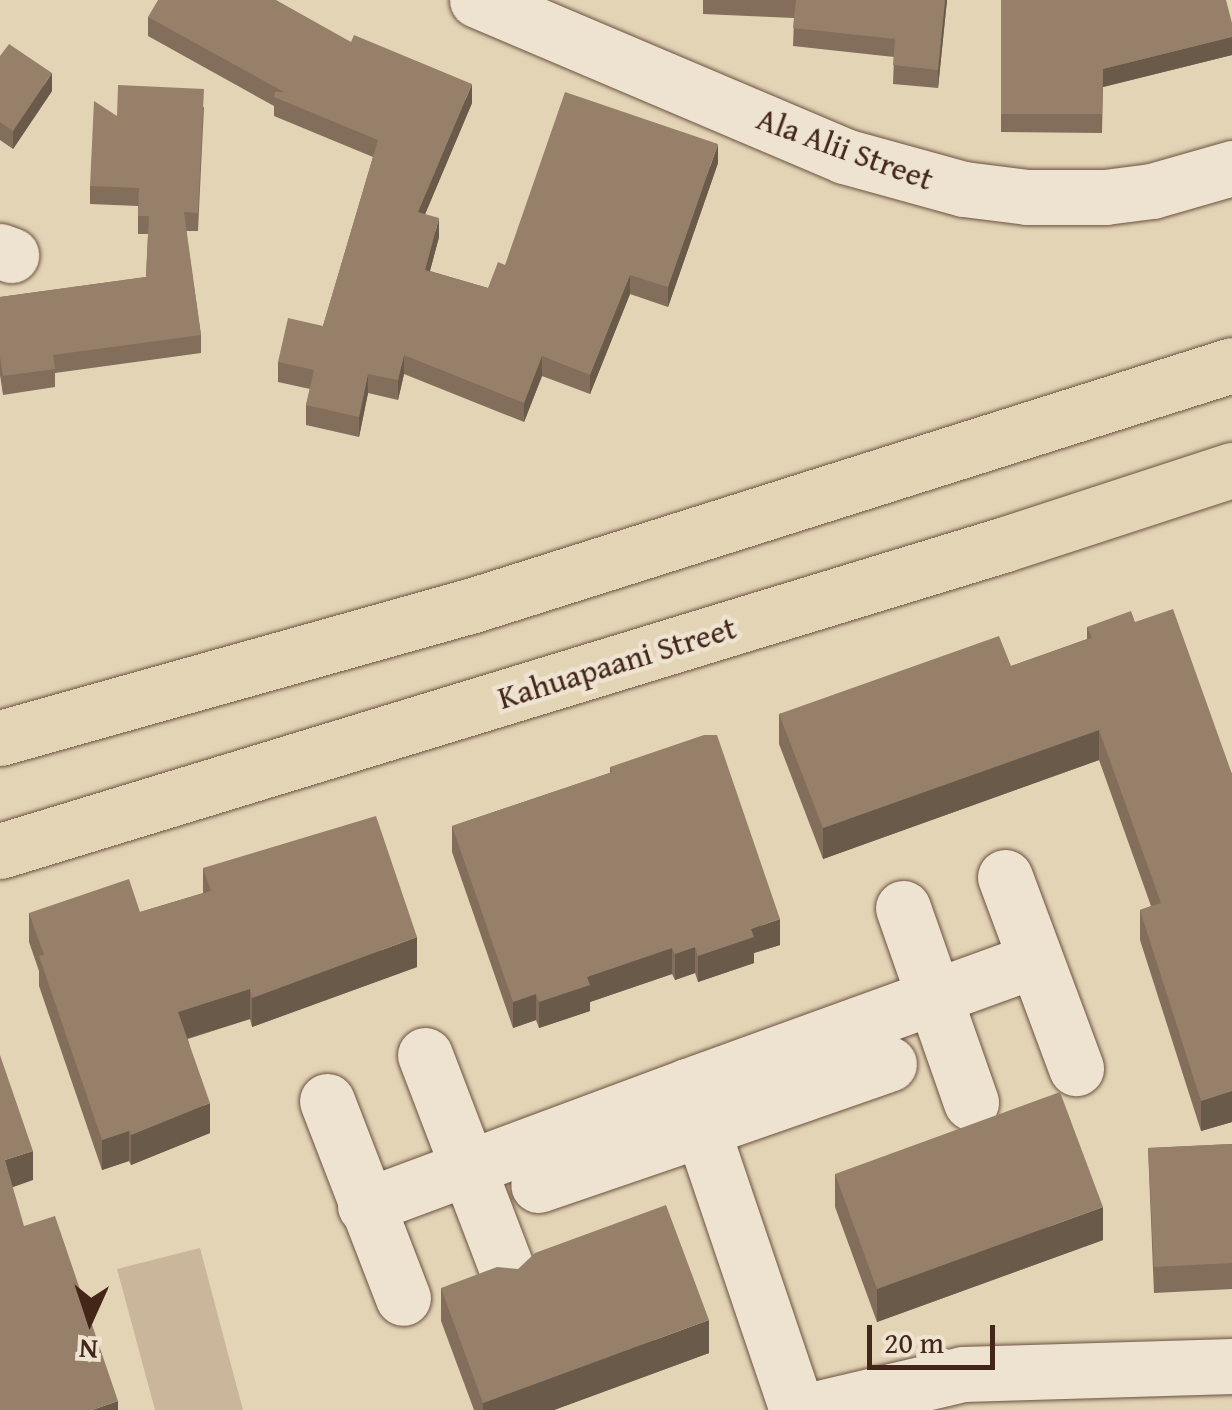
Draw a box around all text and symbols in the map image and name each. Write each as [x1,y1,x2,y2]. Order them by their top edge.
street label: Ala Alii Street [752,99,938,199]
street label: Kahuapaani Street [493,609,741,717]
north arrow [40,1270,140,1370]
scale bar [872,1305,1000,1367]
text: 20 m [884,1320,944,1364]
text: N [78,1329,99,1371]

